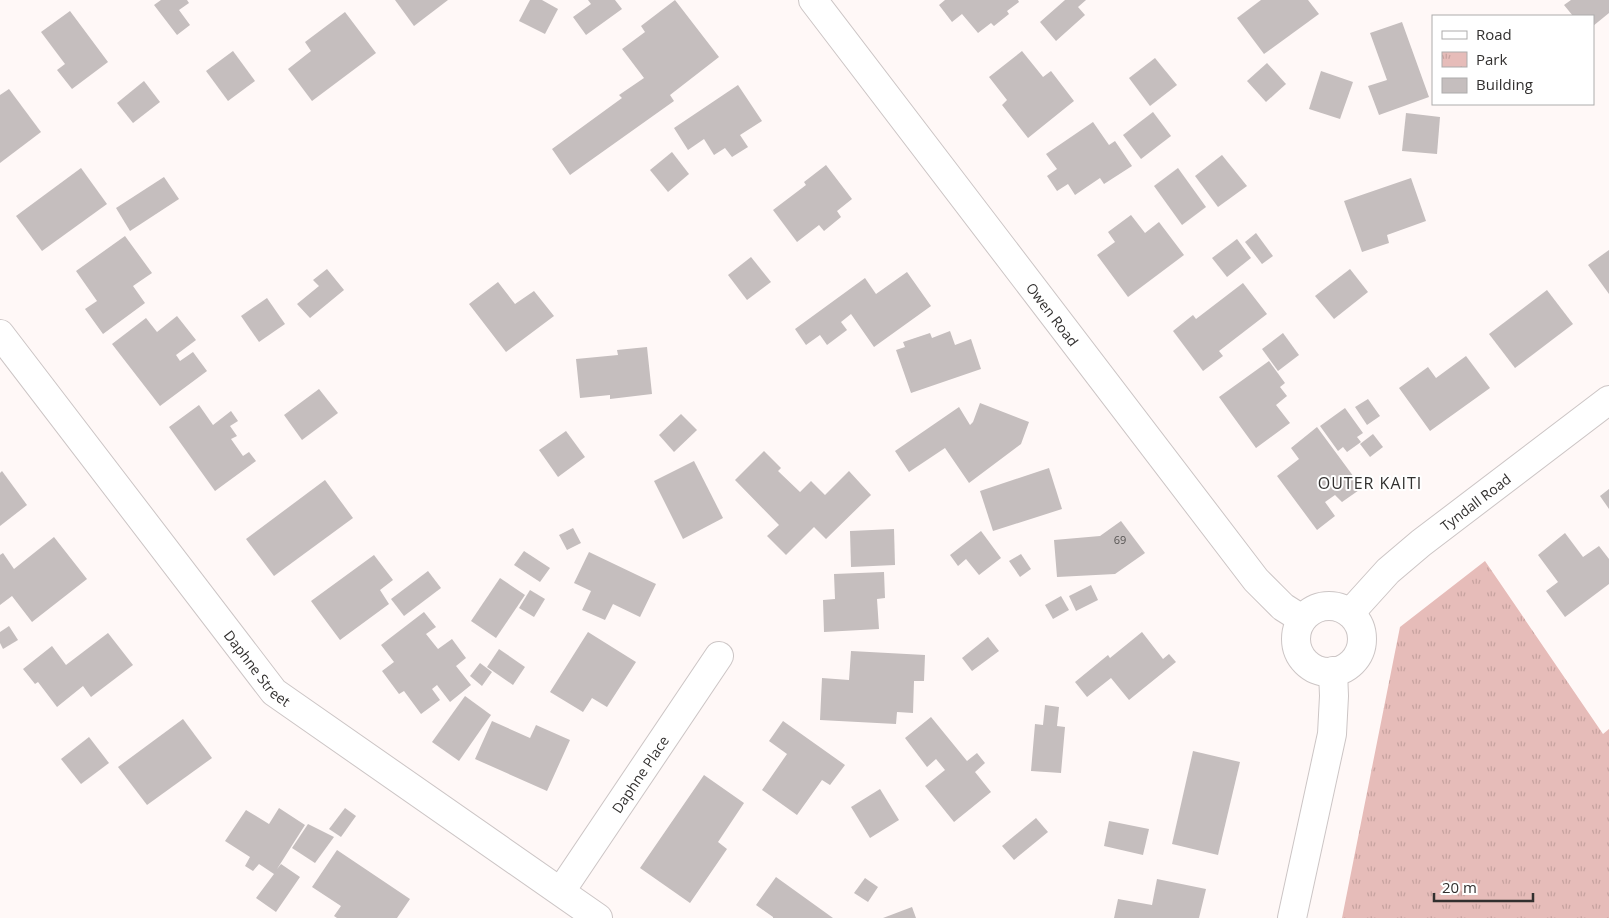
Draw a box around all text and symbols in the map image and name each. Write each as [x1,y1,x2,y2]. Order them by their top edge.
legend [1432,15,1594,105]
text: Road [1476,24,1512,44]
text: Park [1476,49,1507,69]
text: Building [1476,74,1533,94]
street label: Owen Road [1022,278,1083,350]
street label: Tyndall Road [1436,469,1514,535]
district label: OUTER KAITI [1318,472,1422,494]
house number: 69 [1114,532,1126,547]
street label: Daphne Street [220,626,295,710]
street label: Daphne Place [607,731,673,816]
scale bar [1434,870,1533,902]
text: 20 m [1442,877,1477,897]

